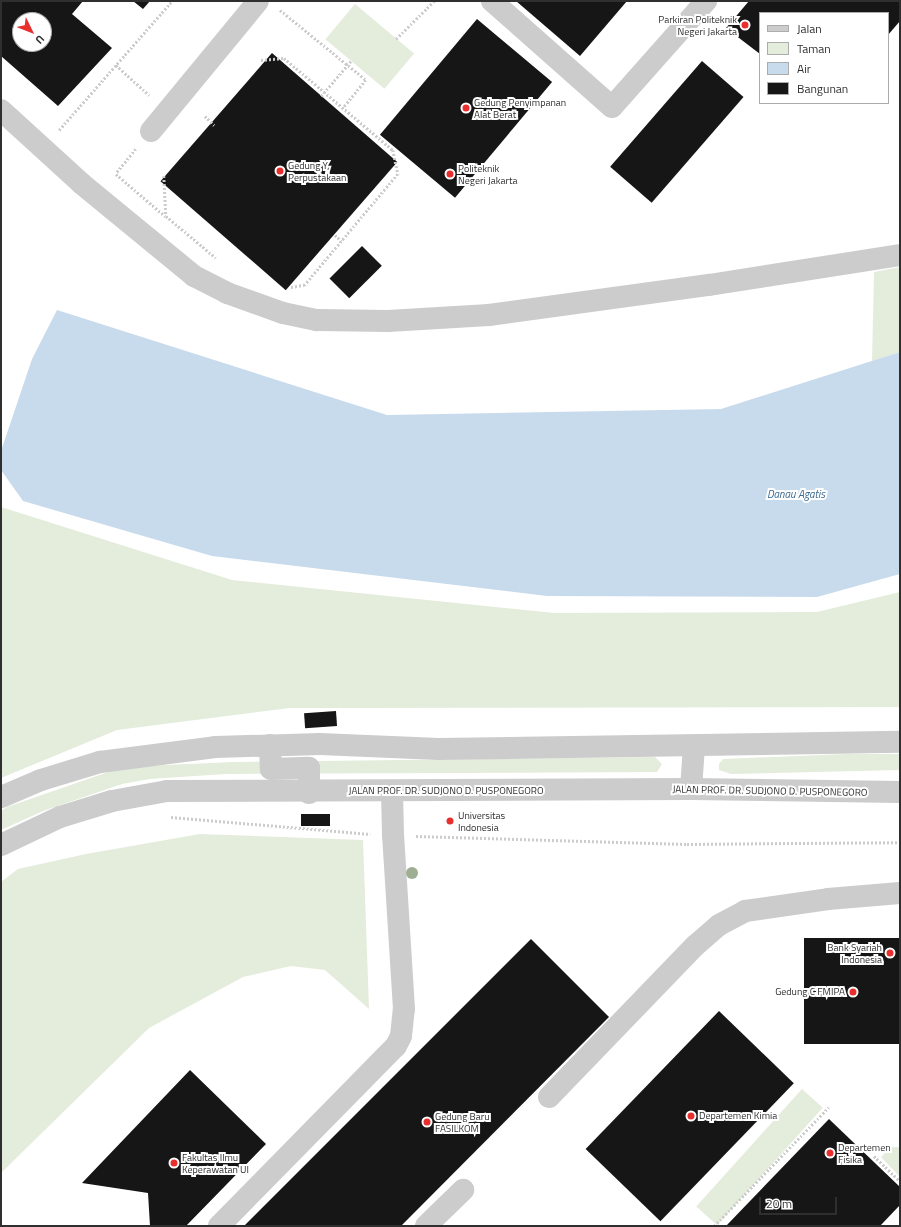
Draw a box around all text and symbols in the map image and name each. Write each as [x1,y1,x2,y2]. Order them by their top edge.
north arrow [12,12,52,52]
legend [759,12,889,104]
place label: Parkiran Politeknik Negeri Jakarta [658,13,737,36]
text: Jalan [797,19,822,38]
marker: Parkiran Politeknik Negeri Jakarta [740,20,750,30]
text: U [32,31,48,48]
text: Taman [797,39,831,58]
text: Air [797,59,811,78]
text: Bangunan [797,79,848,98]
place label: Gedung Penyimpanan Alat Berat [474,96,566,120]
marker: Gedung Penyimpanan Alat Berat [461,103,471,113]
place label: Gedung Y, Perpustakaan [288,159,346,182]
place label: Politeknik Negeri Jakarta [458,162,517,186]
marker: Gedung Y, Perpustakaan [275,166,285,176]
marker: Politeknik Negeri Jakarta [445,169,455,179]
water label: Danau Agatis [767,487,825,501]
street label: JALAN PROF. DR. SUDJONO D. PUSPONEGORO [672,783,868,799]
street label: JALAN PROF. DR. SUDJONO D. PUSPONEGORO [349,785,543,797]
place label: Universitas Indonesia [458,809,505,832]
marker: Universitas Indonesia [445,816,455,826]
place label: Bank Syariah Indonesia [827,941,882,964]
marker: Bank Syariah Indonesia [885,948,895,958]
place label: Gedung C FMIPA [775,986,845,998]
marker: Gedung C FMIPA [848,987,858,997]
place label: Gedung Baru FASILKOM [435,1110,489,1134]
place label: Departemen Kimia [699,1110,777,1122]
marker: Departemen Kimia [686,1111,696,1121]
marker: Gedung Baru FASILKOM [422,1117,432,1127]
place label: Departemen Fisika [838,1141,891,1164]
marker: Departemen Fisika [825,1148,835,1158]
place label: Fakultas Ilmu Keperawatan UI [182,1151,249,1174]
marker: Fakultas Ilmu Keperawatan UI [169,1158,179,1168]
scale bar [761,1189,839,1215]
text: 20 m [766,1194,792,1213]

